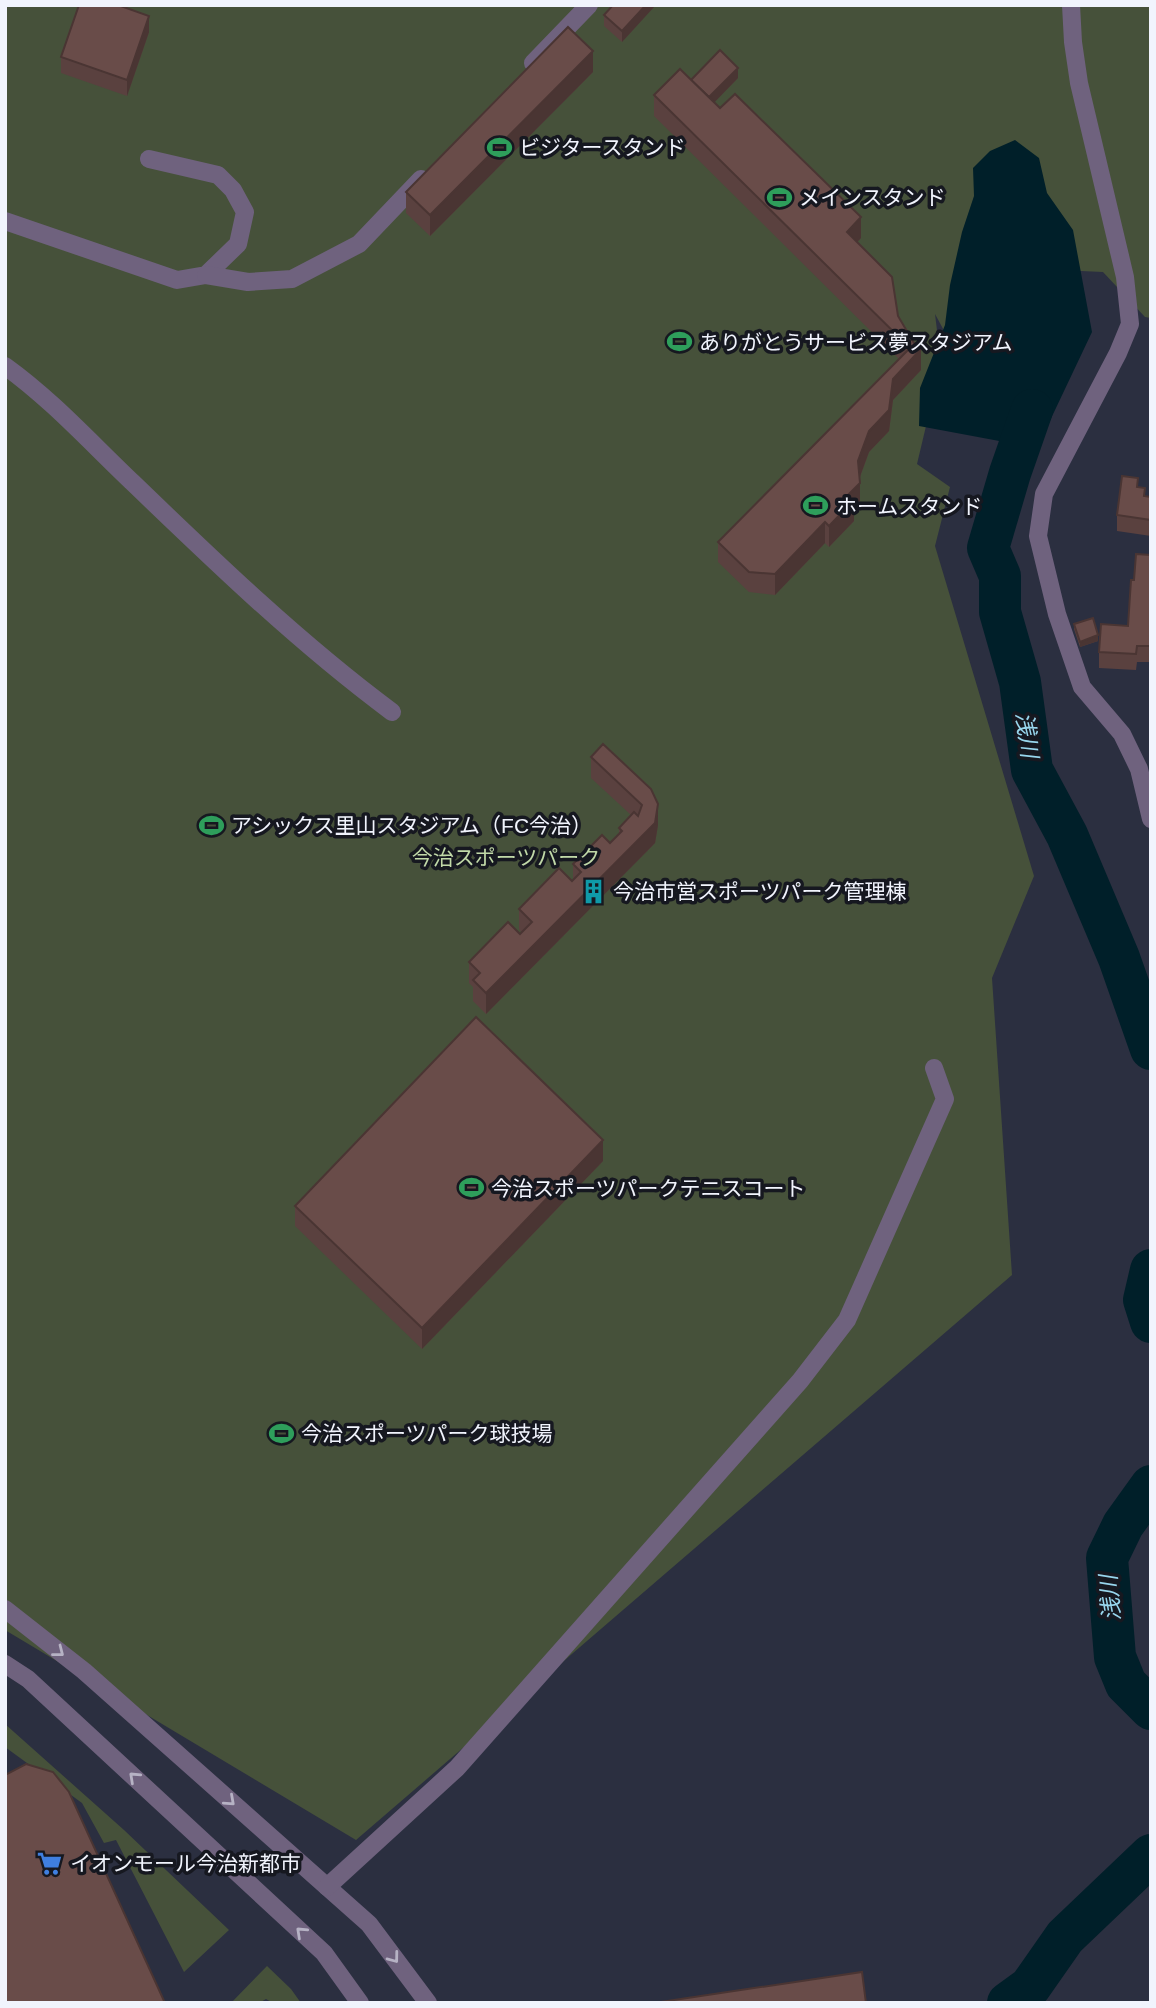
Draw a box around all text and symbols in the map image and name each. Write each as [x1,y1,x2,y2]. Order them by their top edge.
sports icon: ビジタースタンド [485,133,513,161]
place label: ビジタースタンド [519,136,686,159]
sports icon: メインスタンド [765,183,793,211]
place label: メインスタンド [799,186,946,209]
sports icon: ありがとうサービス夢スタジアム [665,328,693,356]
place label: ありがとうサービス夢スタジアム [699,331,1013,354]
sports icon: ホームスタンド [802,492,830,520]
place label: ホームスタンド [836,495,982,518]
water label: 浅川 [1011,710,1043,763]
sports icon: アシックス里山スタジアム（FC今治） [197,811,225,839]
place label: アシックス里山スタジアム（FC今治） [231,814,592,837]
park label: 今治スポーツパーク [412,846,600,869]
building icon: 今治市営スポーツパーク管理棟 [579,877,607,905]
place label: 今治市営スポーツパーク管理棟 [613,880,907,903]
sports icon: 今治スポーツパークテニスコート [457,1174,485,1202]
place label: 今治スポーツパークテニスコート [491,1177,806,1200]
sports icon: 今治スポーツパーク球技場 [267,1419,295,1447]
place label: 今治スポーツパーク球技場 [301,1422,553,1445]
water label: 浅川 [1095,1571,1125,1622]
one-way arrow [51,1643,63,1656]
one-way arrow [129,1773,142,1786]
one-way arrow [222,1793,235,1805]
supermarket icon: イオンモール今治新都市 [36,1849,64,1877]
place label: イオンモール今治新都市 [70,1852,301,1875]
one-way arrow [296,1927,309,1940]
one-way arrow [386,1950,399,1963]

